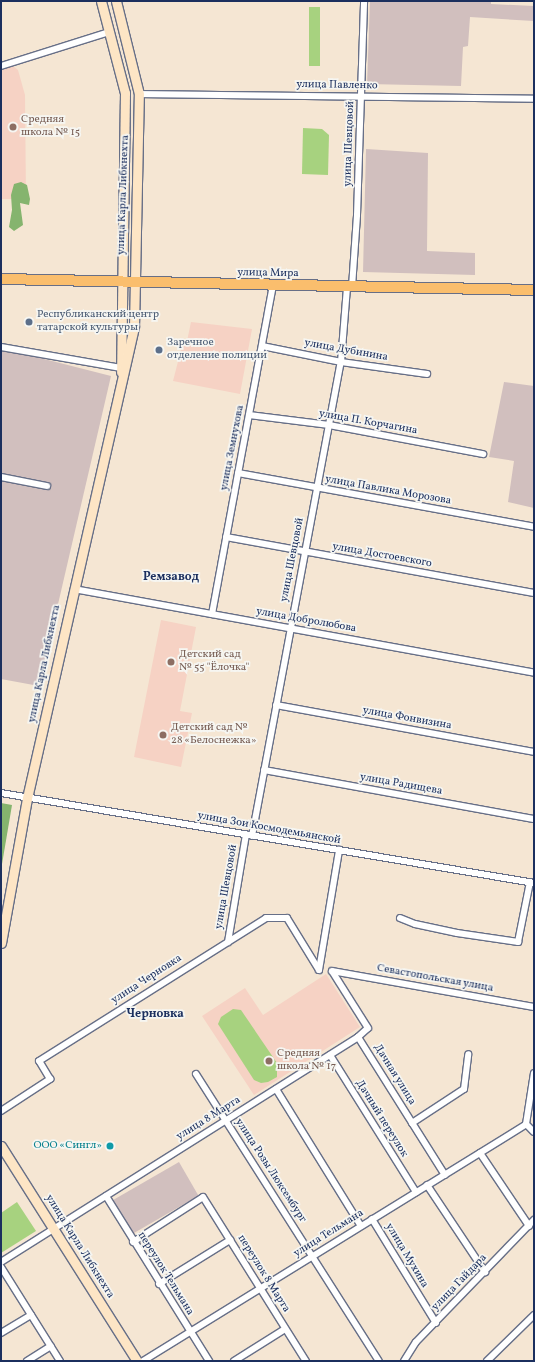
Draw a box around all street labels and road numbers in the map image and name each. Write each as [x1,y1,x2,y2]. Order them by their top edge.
street label: улица Павленко [296,79,378,93]
street label: улица Шевцовой [342,101,358,187]
street label: улица Карла Либкнехта [115,135,133,255]
street label: улица Мира [237,267,299,281]
street label: улица Дубинина [303,337,389,365]
street label: улица Земнухова [218,404,248,492]
street label: улица П. Корчагина [318,408,418,438]
street label: улица Павлика Морозова [324,473,452,509]
street label: улица Шевцовой [278,517,308,603]
street label: улица Достоевского [331,541,433,571]
street label: улица Карла Либкнехта [26,604,64,724]
street label: улица Добролюбова [255,606,357,636]
street label: улица Фонвизина [361,705,453,733]
street label: улица Радищева [359,771,443,799]
street label: улица Зои Космодемьянской [196,810,342,848]
street label: улица Шевцовой [213,844,241,930]
street label: улица Черновка [109,952,185,1008]
street label: Севастопольская улица [376,962,494,996]
street label: Дачная улица [370,1042,418,1108]
street label: Дачный переулок [352,1078,410,1160]
street label: улица 8 Марта [174,1094,244,1144]
street label: улица Розы Люксембург [231,1116,309,1226]
street label: улица Карла Либкнехта [42,1193,116,1301]
street label: улица Тельмана [291,1207,367,1261]
street label: улица Мухина [382,1221,430,1291]
street label: переулок Тельмана [134,1230,196,1318]
street label: переулок 8 Марта [234,1233,292,1315]
street label: улица Гайдара [430,1252,490,1314]

